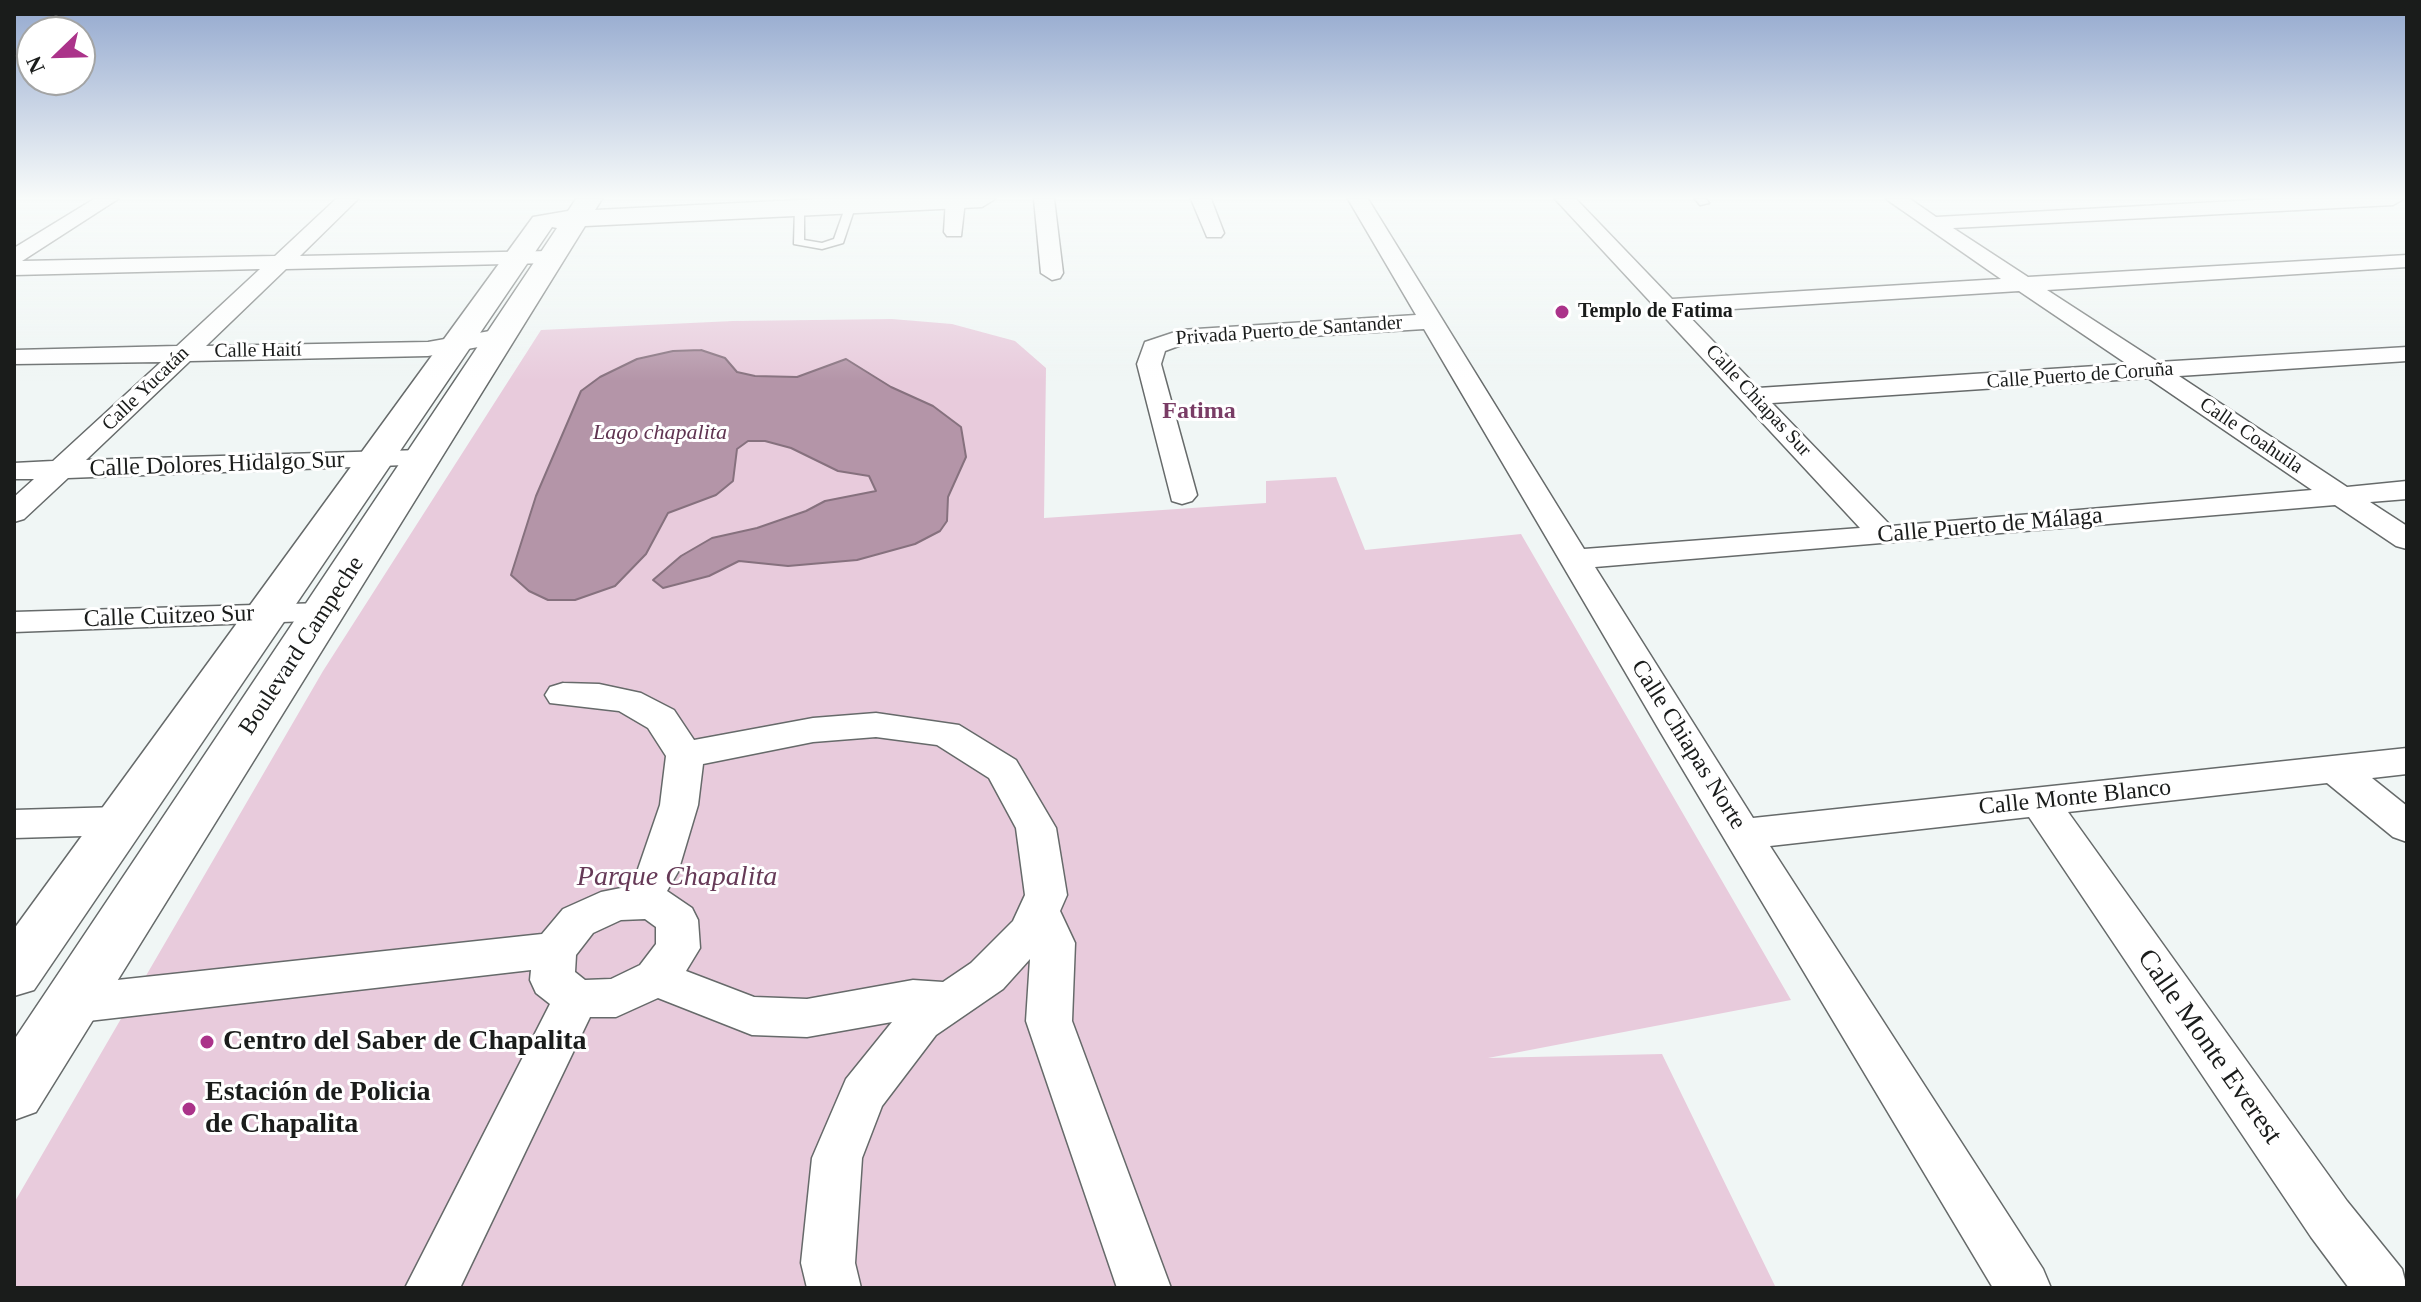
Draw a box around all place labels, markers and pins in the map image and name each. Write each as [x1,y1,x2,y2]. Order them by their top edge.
place label: Templo de Fatima [1578,300,1733,324]
marker: Templo de Fatima [1553,303,1571,321]
place label: Centro del Saber de Chapalita [223,1025,586,1059]
marker: Centro del Saber de Chapalita [198,1033,216,1051]
place label: Estación de Policia de Chapalita [205,1076,431,1142]
marker: Estación de Policia de Chapalita [180,1100,198,1118]

